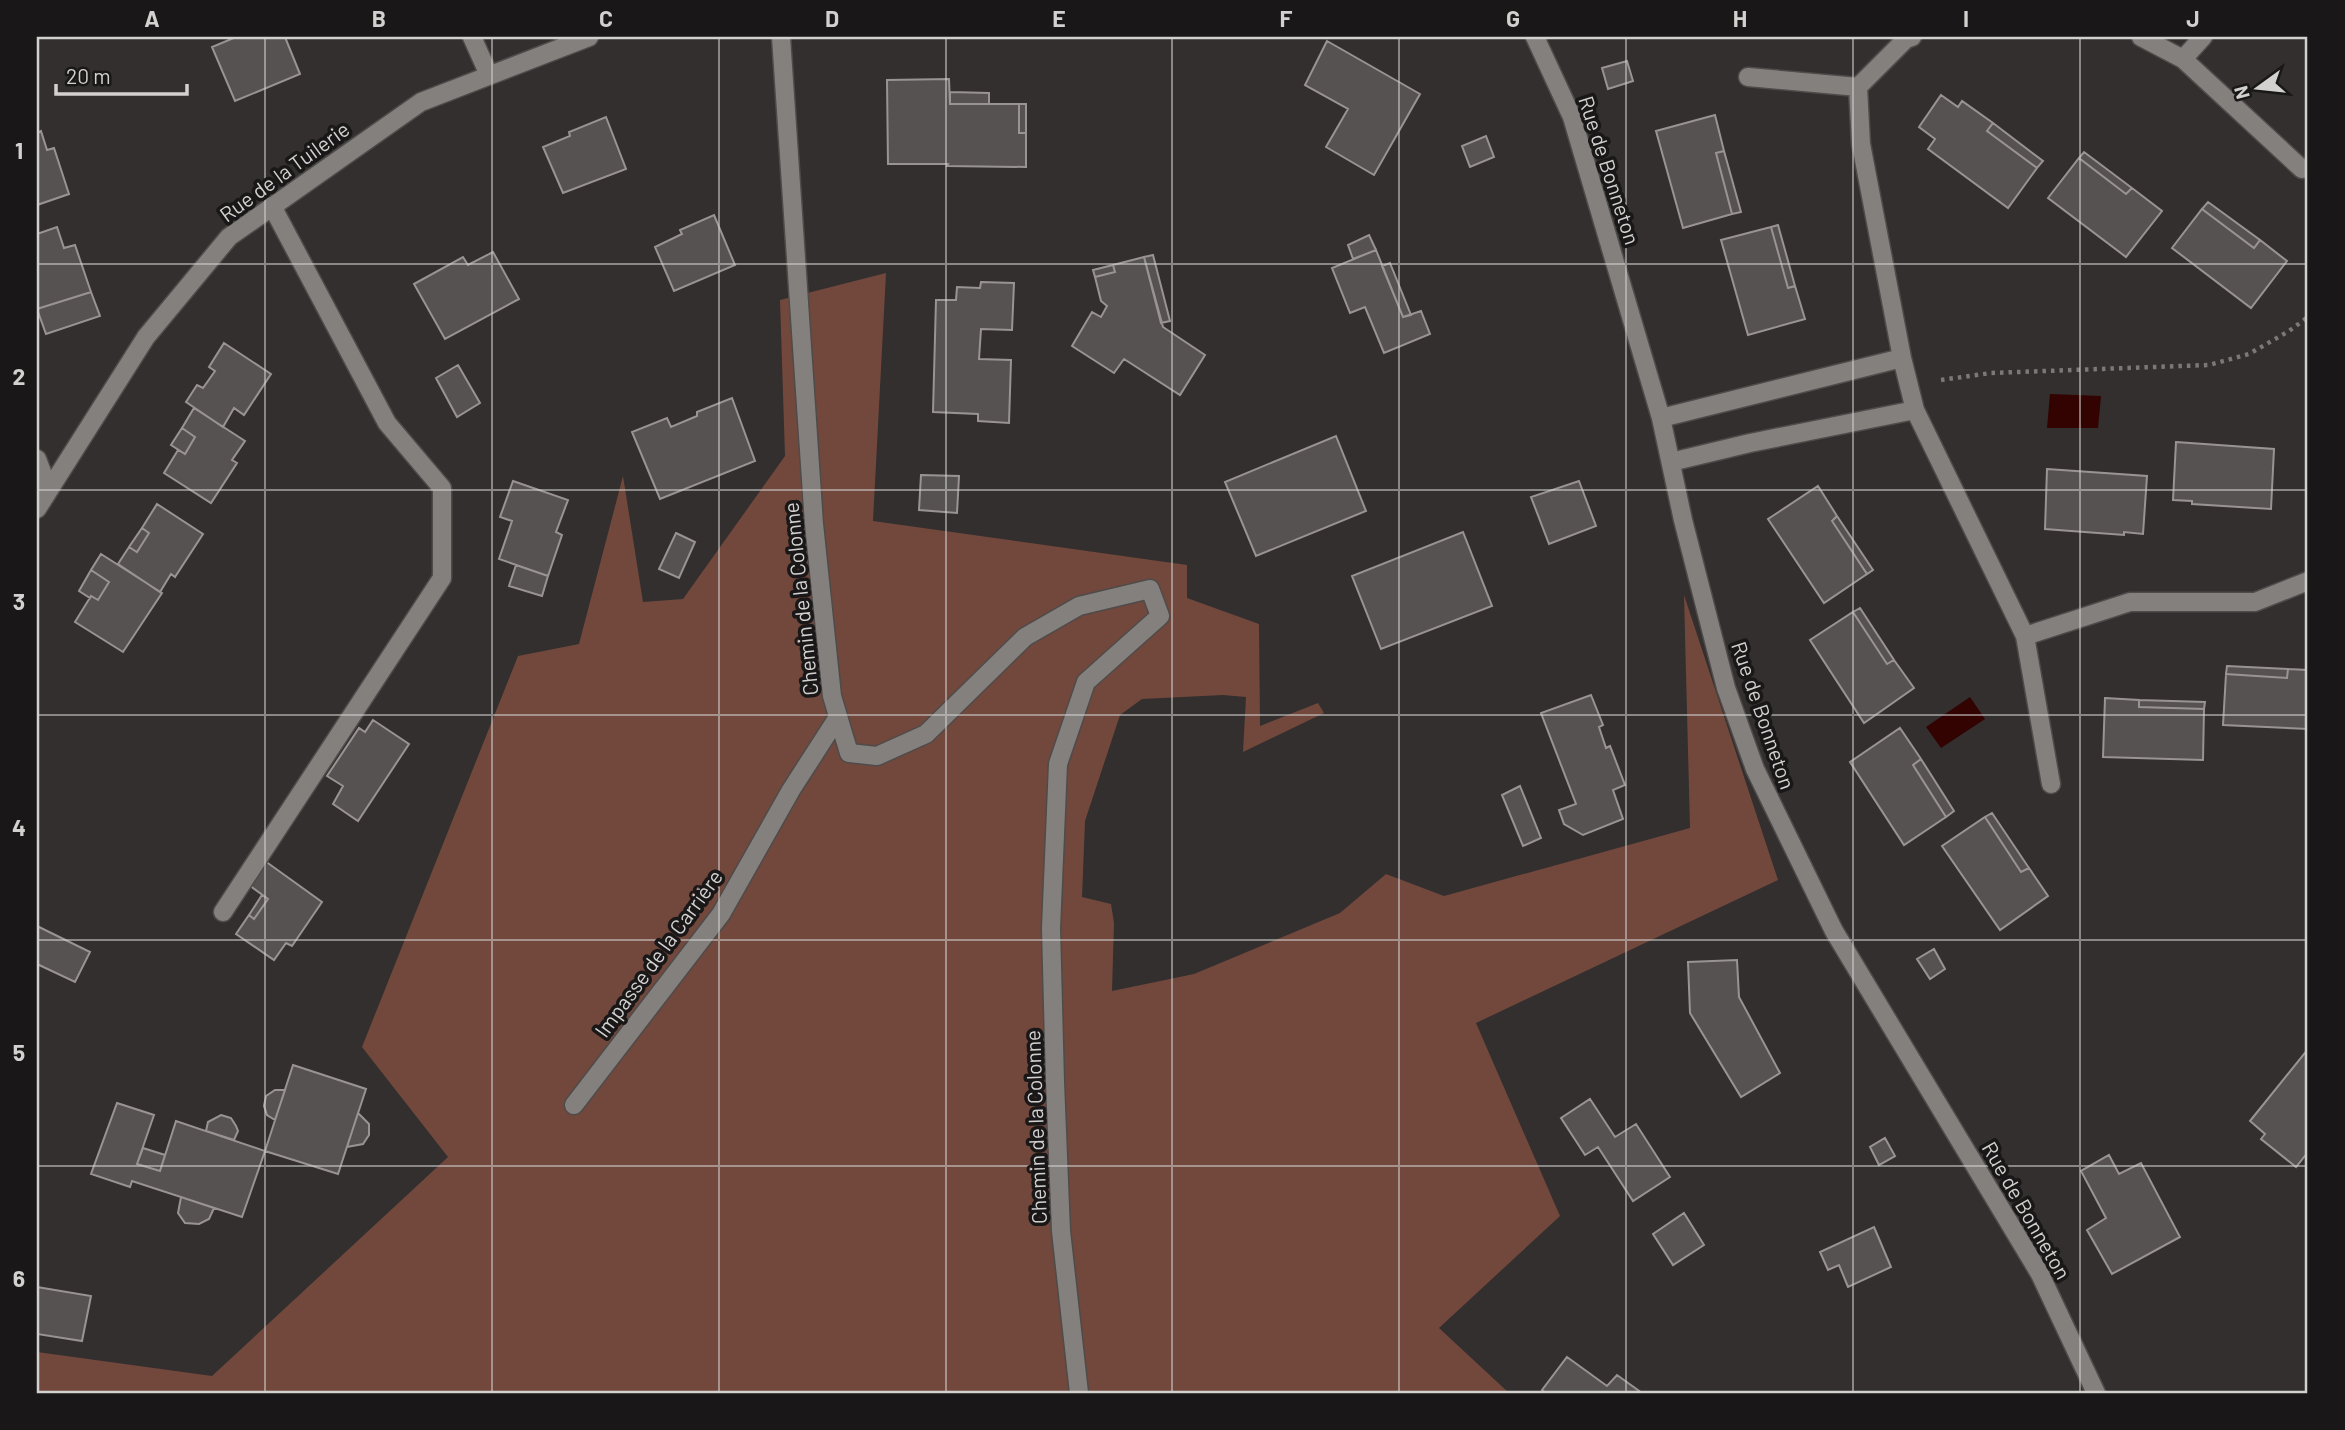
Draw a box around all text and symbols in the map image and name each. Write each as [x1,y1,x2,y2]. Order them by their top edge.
text: A [144,4,160,32]
text: B [372,4,386,32]
text: C [599,4,613,32]
text: D [825,4,839,32]
text: E [1052,4,1066,32]
text: F [1280,4,1293,32]
text: G [1506,4,1520,32]
text: H [1733,4,1747,32]
text: I [1963,4,1969,32]
text: J [2186,4,2200,32]
scale bar [56,52,187,96]
north arrow [2222,52,2292,122]
text: 20 m [66,63,111,88]
text: N [2228,83,2254,102]
street label: Rue de Bonneton [1574,93,1646,247]
street label: Rue de la Tuilerie [214,116,354,226]
text: 1 [15,136,23,164]
text: 2 [13,362,25,390]
street label: Chemin de la Colonne [777,501,823,697]
text: 3 [13,587,25,615]
street label: Rue de Bonneton [1727,638,1801,792]
text: 4 [12,813,26,841]
street label: Impasse de la Carrière [589,864,727,1042]
street label: Chemin de la Colonne [1019,1030,1051,1224]
text: 5 [13,1038,25,1066]
street label: Rue de Bonneton [1978,1137,2076,1283]
text: 6 [13,1264,25,1292]

